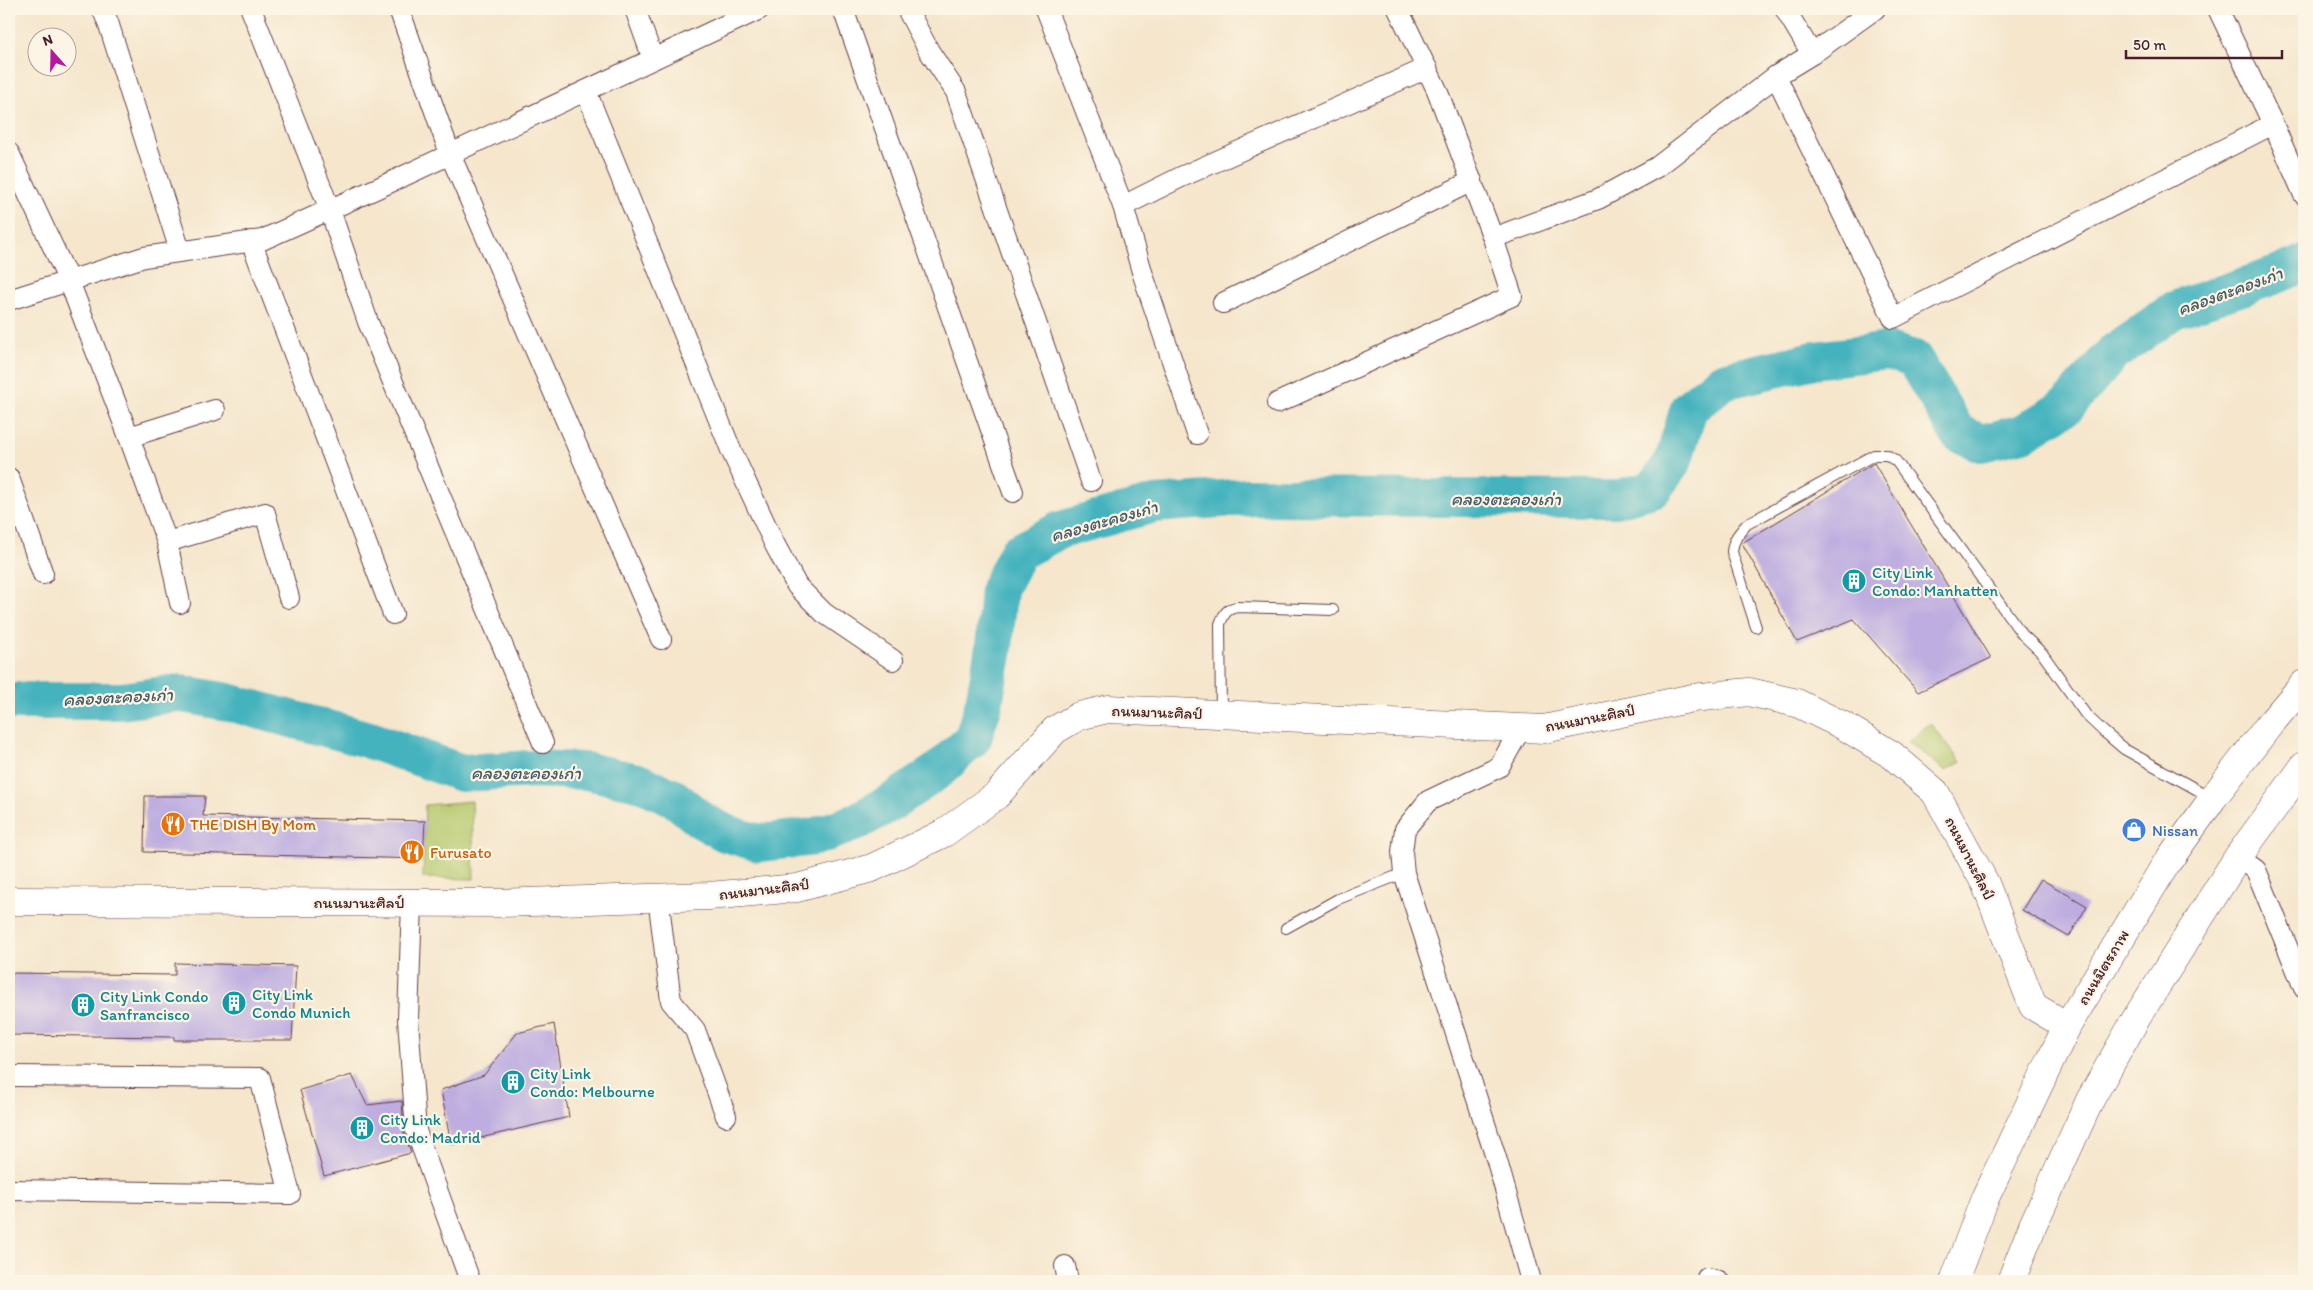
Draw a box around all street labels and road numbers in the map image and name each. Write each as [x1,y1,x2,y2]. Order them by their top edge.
street label: ถนนมานะศิลป์ [1543,700,1637,736]
street label: ถนนมานะศิลป์ [1111,701,1203,723]
street label: ถนนมานะศิลป์ [1941,813,1999,903]
street label: ถนนมานะศิลป์ [718,874,810,904]
street label: ถนนมานะศิลป์ [313,893,405,912]
street label: ถนนมิตรภาพ [2073,926,2133,1008]

